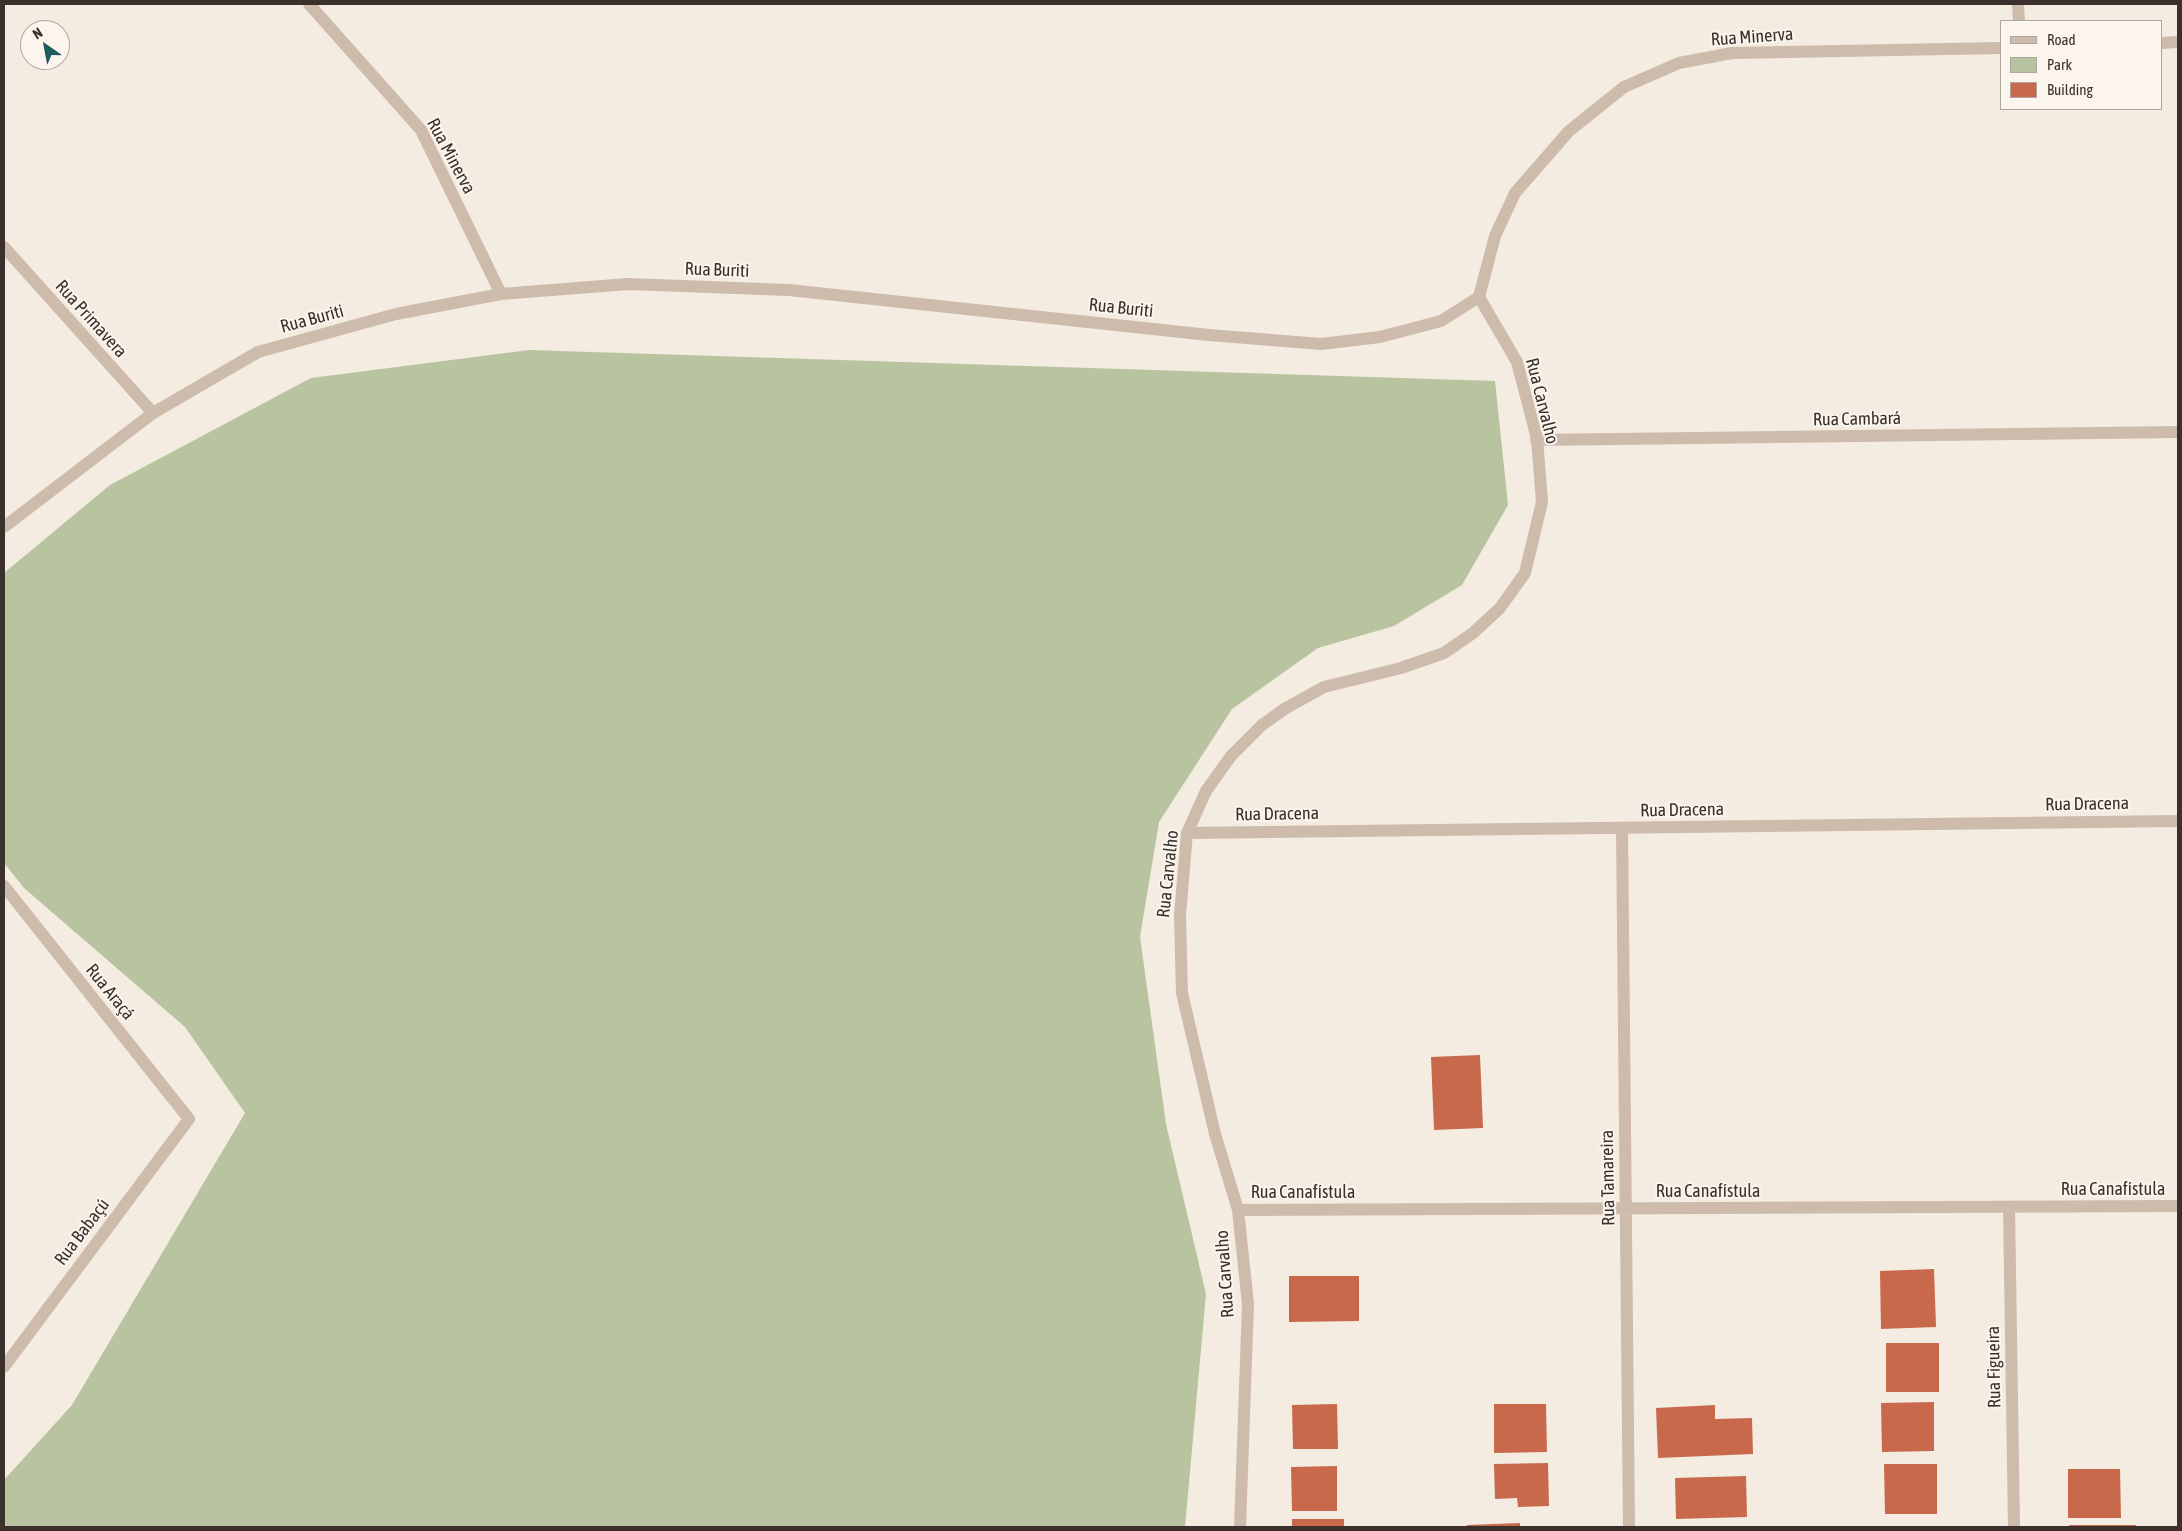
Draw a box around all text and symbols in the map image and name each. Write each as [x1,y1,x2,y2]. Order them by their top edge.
north arrow [20,20,70,70]
legend [2000,20,2162,110]
street label: Rua Minerva [1710,23,1794,51]
text: N [30,24,45,42]
text: Road [2047,31,2076,48]
text: Park [2047,56,2072,73]
text: Building [2047,81,2093,98]
street label: Rua Minerva [422,114,480,198]
street label: Rua Buriti [684,258,750,282]
street label: Rua Primavera [51,276,131,362]
street label: Rua Buriti [1088,294,1154,322]
street label: Rua Buriti [278,300,346,338]
street label: Rua Carvalho [1521,356,1563,446]
street label: Rua Cambará [1813,407,1901,431]
street label: Rua Dracena [2045,792,2129,816]
street label: Rua Dracena [1640,798,1724,822]
street label: Rua Dracena [1235,802,1319,826]
street label: Rua Carvalho [1153,829,1183,919]
street label: Rua Araçá [81,960,139,1024]
street label: Rua Tamareira [1596,1130,1620,1226]
street label: Rua Canafístula [2061,1178,2165,1200]
street label: Rua Canafístula [1656,1180,1760,1202]
street label: Rua Canafístula [1251,1181,1355,1203]
street label: Rua Babaçú [50,1194,114,1270]
street label: Rua Carvalho [1211,1229,1239,1319]
street label: Rua Figueira [1982,1326,2006,1408]

